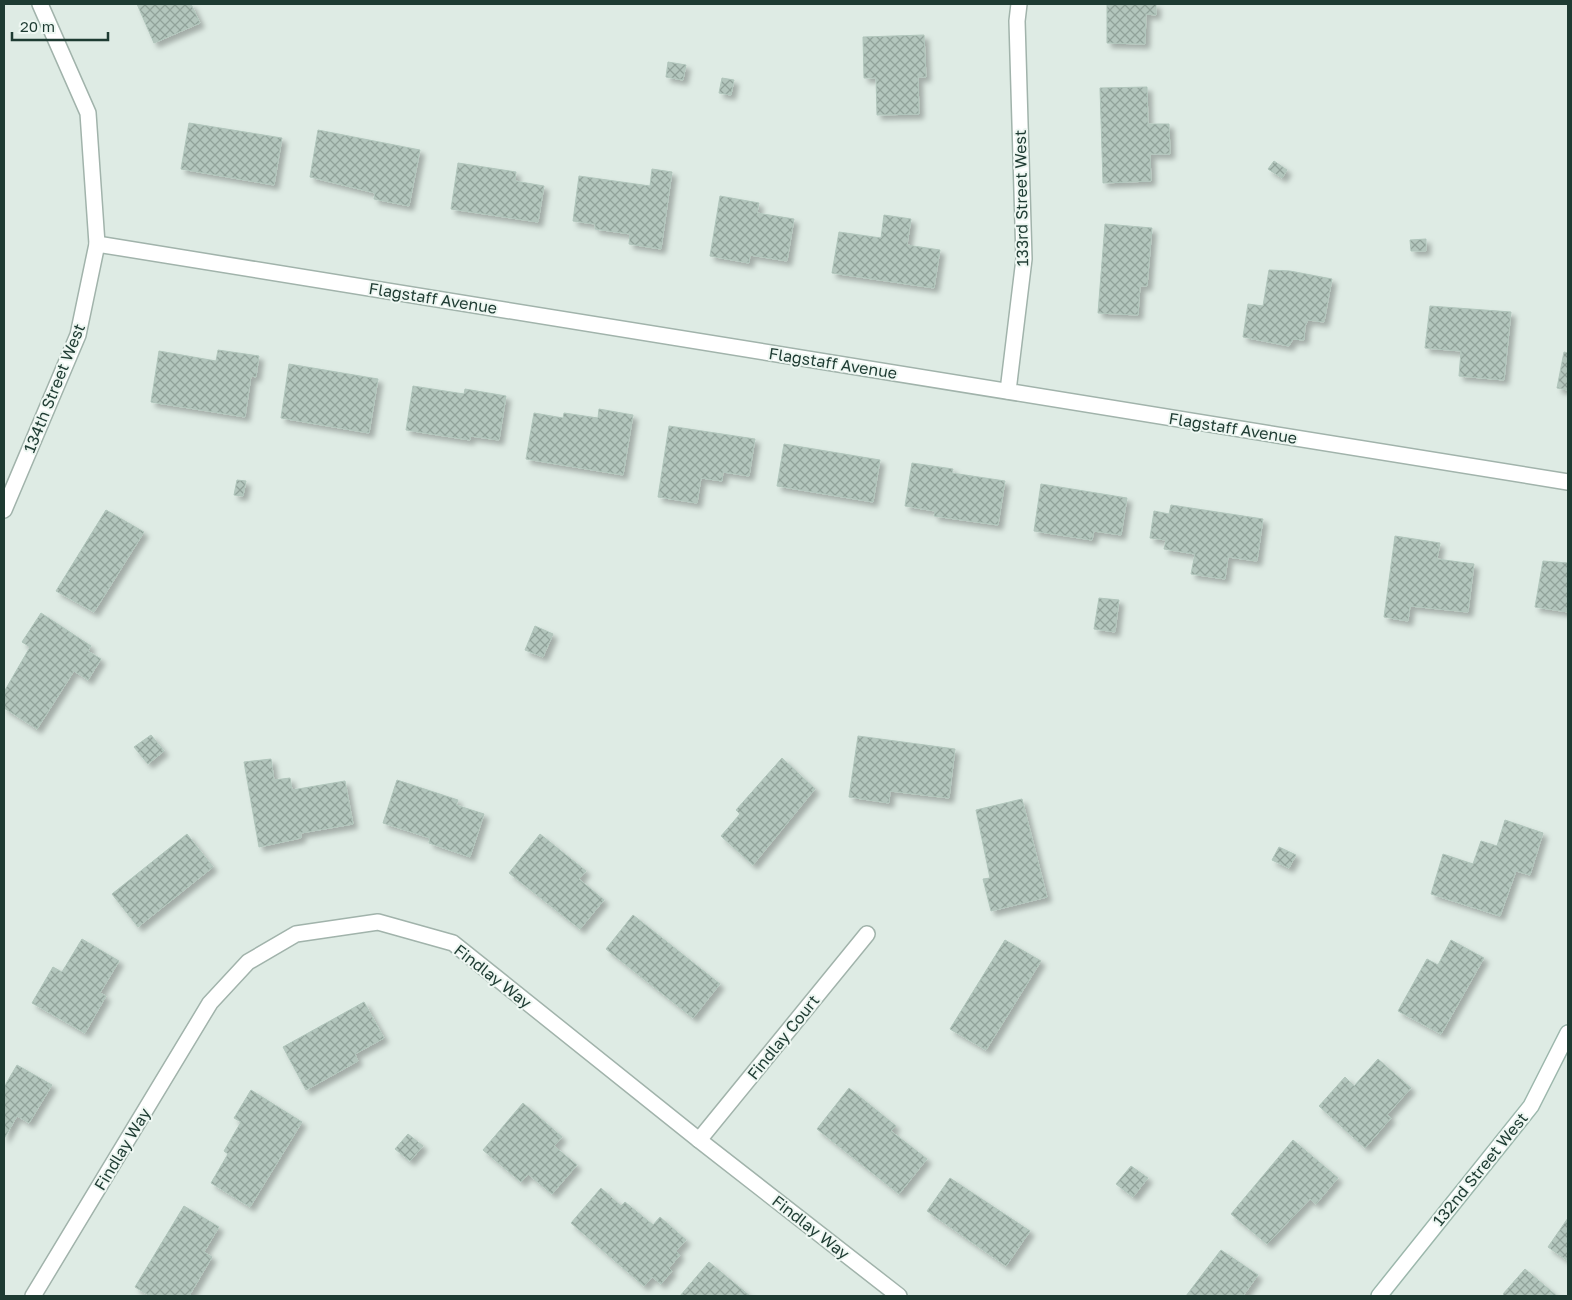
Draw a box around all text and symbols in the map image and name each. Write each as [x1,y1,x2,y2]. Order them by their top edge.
scale bar [12,10,109,42]
text: 20 m [20,17,55,35]
street label: 133rd Street West [1010,130,1032,266]
street label: Flagstaff Avenue [367,278,499,318]
street label: 134th Street West [19,321,89,455]
street label: Flagstaff Avenue [767,343,899,383]
street label: Flagstaff Avenue [1167,408,1299,448]
street label: Findlay Way [450,940,536,1012]
street label: Findlay Court [743,991,823,1083]
street label: Findlay Way [90,1104,154,1194]
street label: 132nd Street West [1428,1108,1532,1230]
street label: Findlay Way [768,1191,854,1263]

